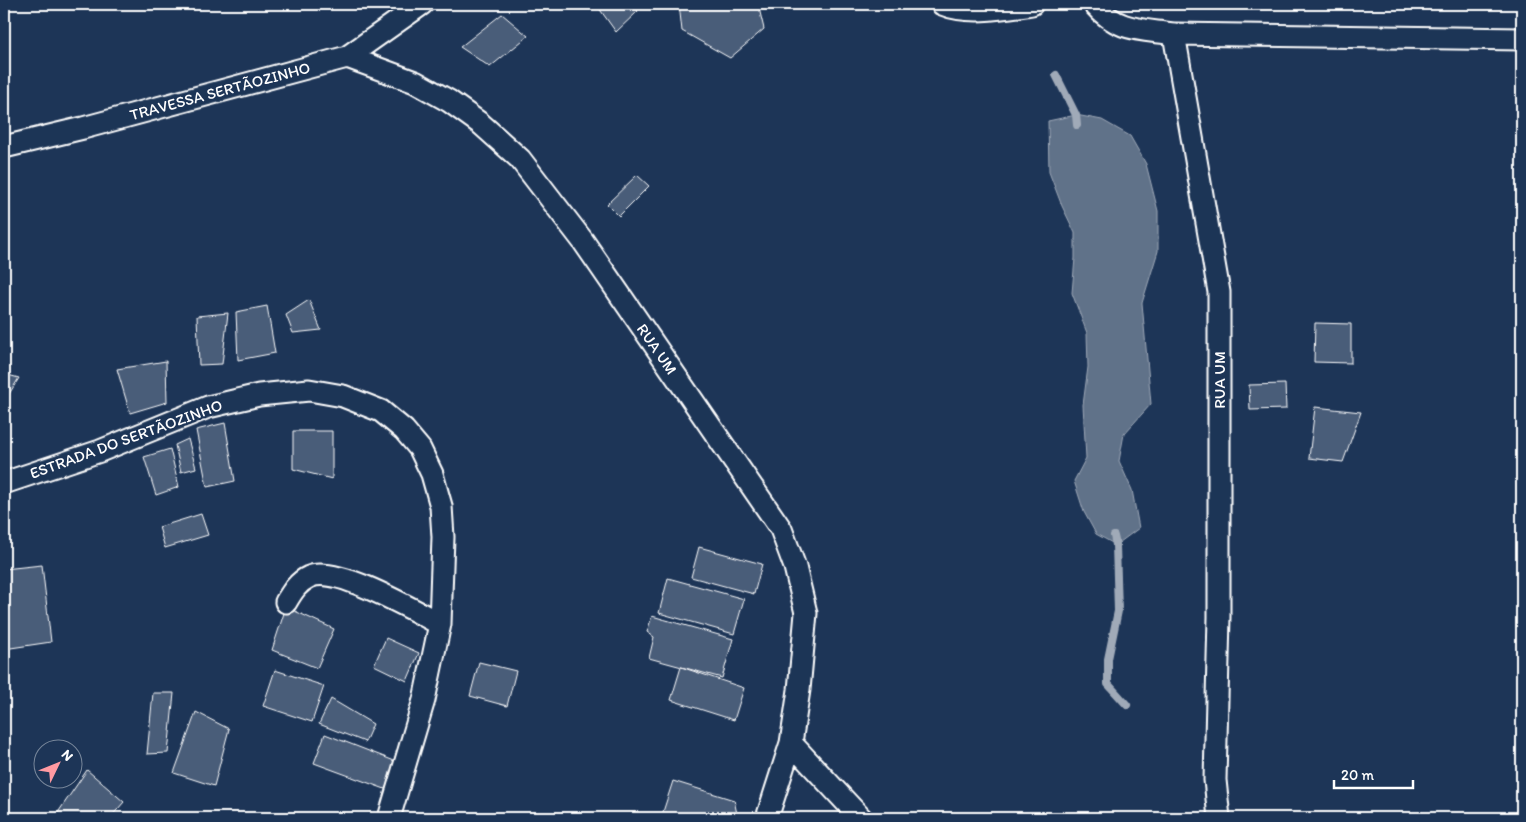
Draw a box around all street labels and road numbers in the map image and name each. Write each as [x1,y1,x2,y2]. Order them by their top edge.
street label: TRAVESSA SERTÃOZINHO [128,58,312,124]
street label: RUA UM [633,320,681,378]
street label: RUA UM [1210,351,1229,409]
street label: ESTRADA DO SERTÃOZINHO [27,395,225,483]

